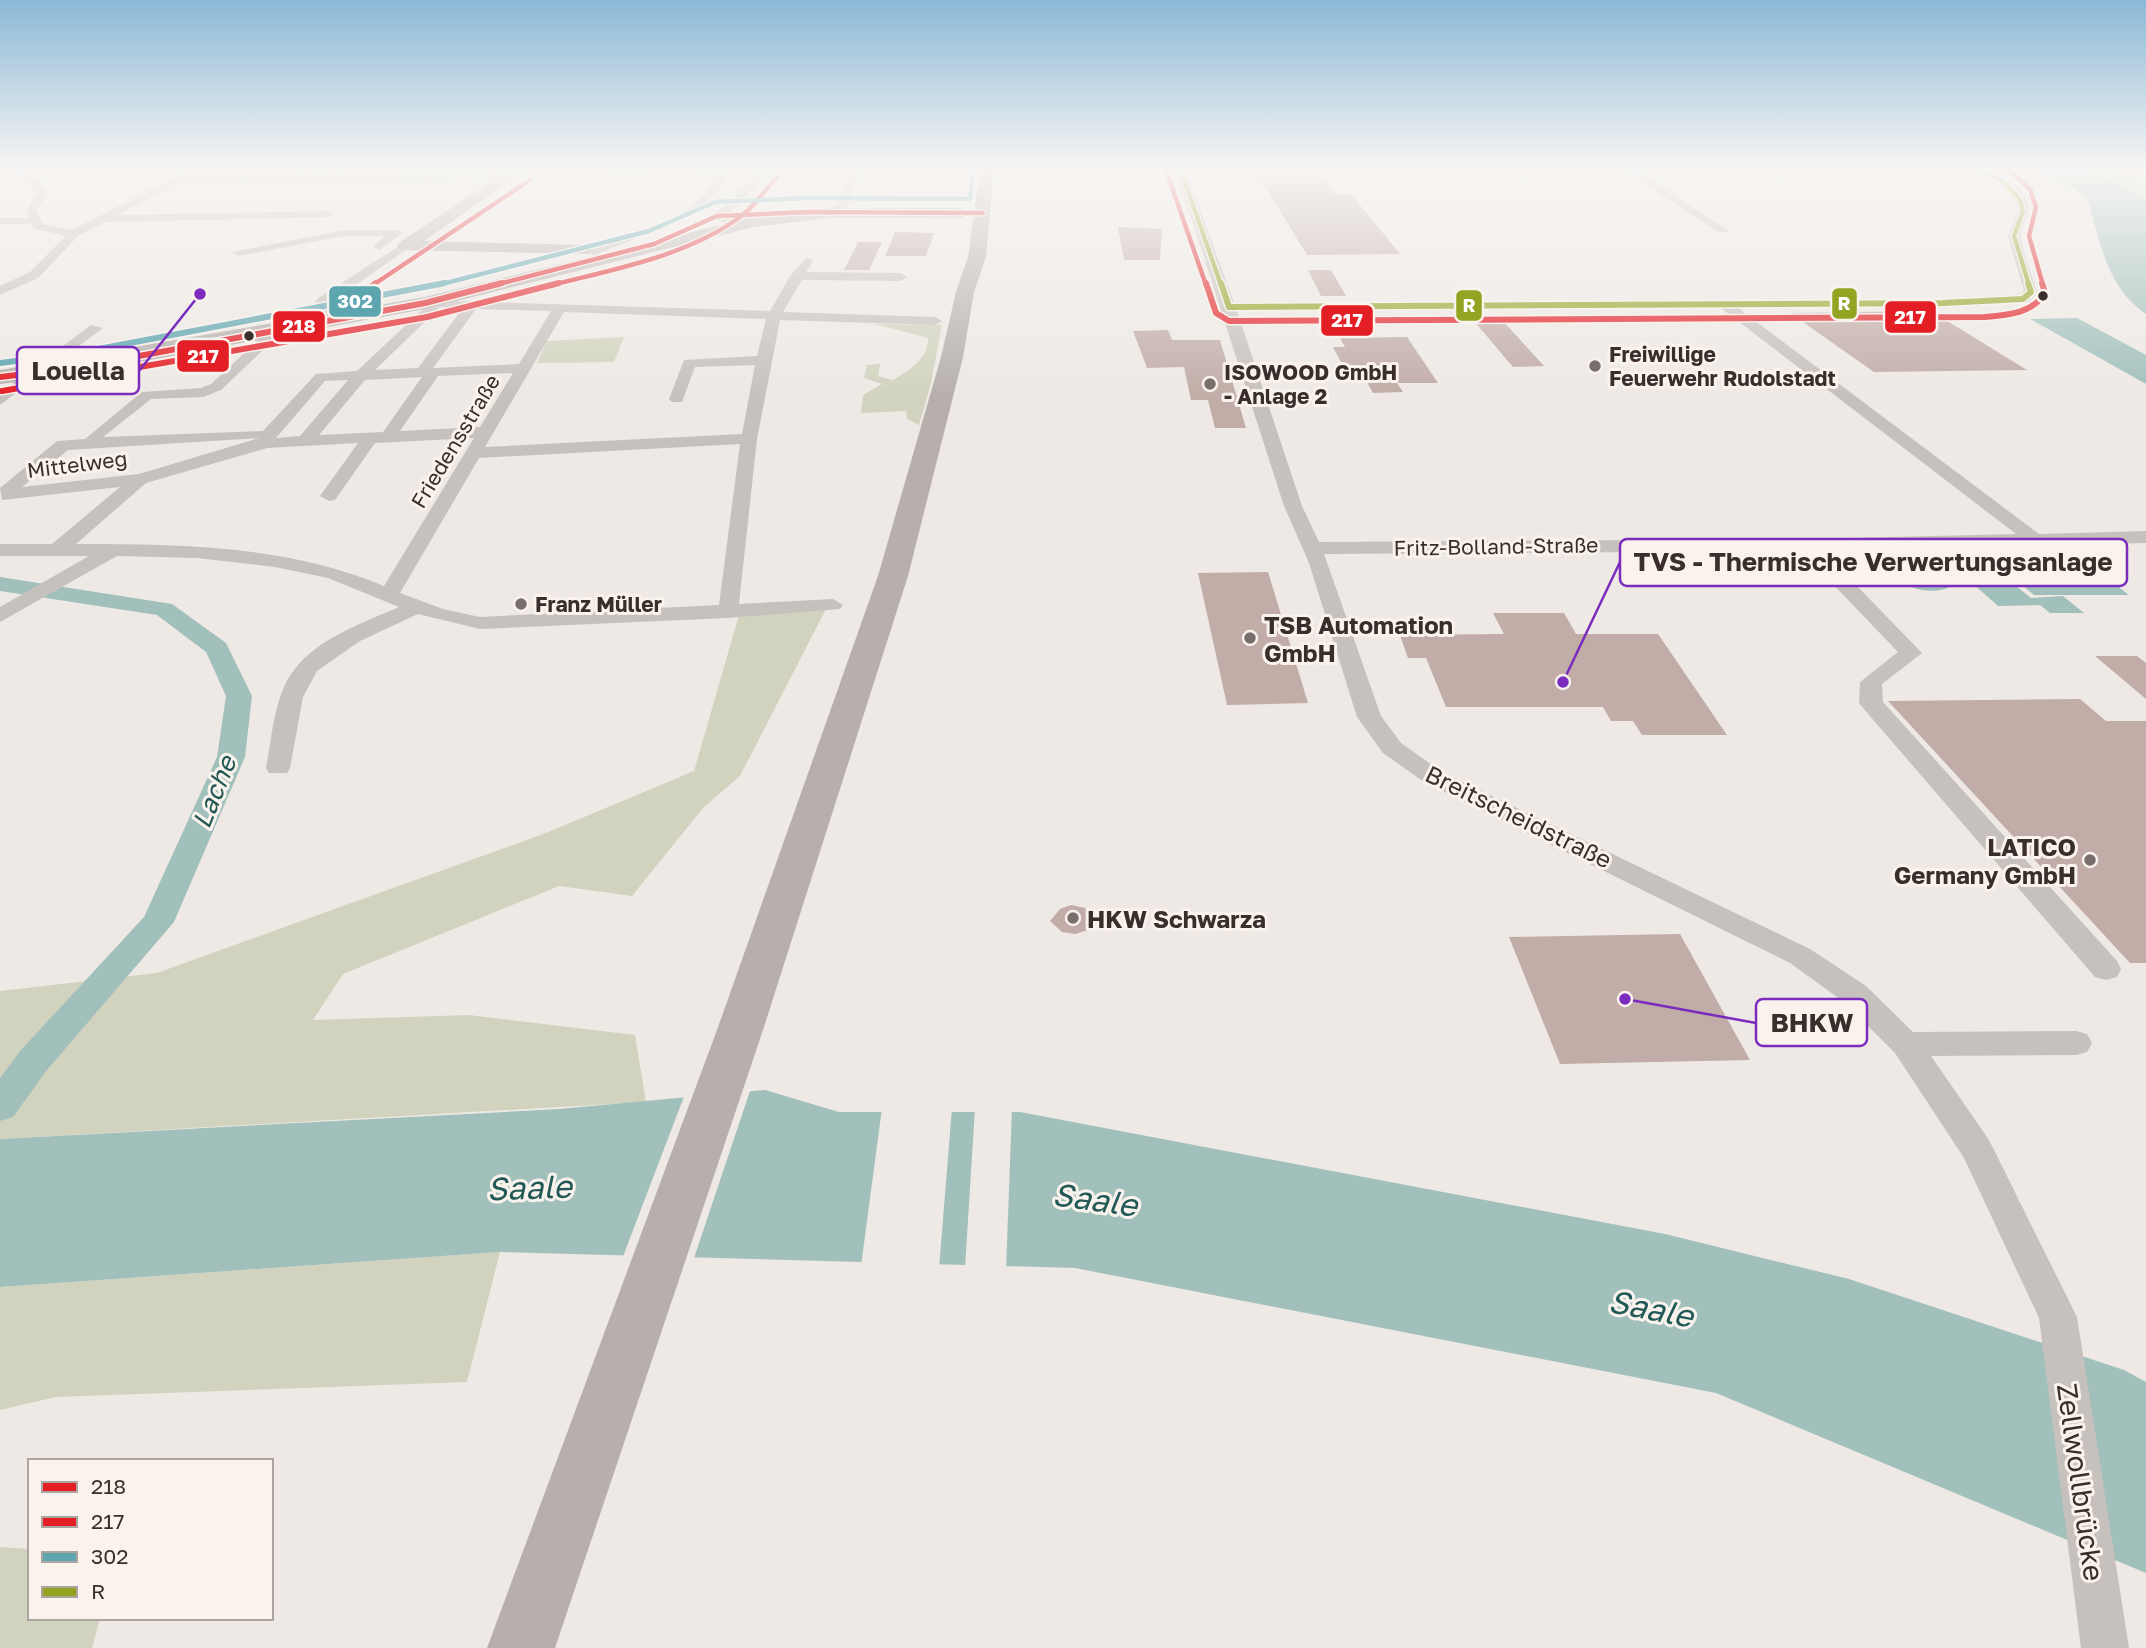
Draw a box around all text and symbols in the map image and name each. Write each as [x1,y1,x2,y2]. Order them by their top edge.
line badge: 302 [328,285,382,318]
line badge: R [1831,287,1858,320]
text: 302 [337,289,373,312]
line badge: R [1455,289,1483,322]
unlabelled marker [2036,289,2050,303]
text: R [1837,291,1851,314]
text: R [1462,293,1476,316]
line badge: 217 [1884,300,1937,334]
line badge: 217 [1320,304,1374,337]
text: 217 [1894,305,1926,328]
text: 217 [1331,308,1363,331]
line badge: 218 [272,310,326,343]
text: 218 [282,314,316,337]
unlabelled marker [242,329,256,343]
line badge: 217 [176,339,230,373]
place label: Freiwillige Feuerwehr Rudolstadt [1609,341,1836,391]
text: 217 [187,344,219,367]
callout: Louella [17,347,139,394]
text: Louella [31,355,125,386]
marker: Freiwillige Feuerwehr Rudolstadt [1587,358,1603,374]
place label: ISOWOOD GmbH - Anlage 2 [1224,359,1397,409]
street label: Friedensstraße [405,369,505,513]
marker: ISOWOOD GmbH - Anlage 2 [1202,376,1218,392]
street label: Mittelweg [25,445,129,483]
street label: Fritz-Bolland-Straße [1393,531,1599,561]
callout: TVS - Thermische Verwertungsanlage [1620,539,2127,586]
text: TVS - Thermische Verwertungsanlage [1633,546,2113,577]
place label: Franz Müller [535,591,662,617]
marker: Franz Müller [513,596,529,612]
place label: TSB Automation GmbH [1264,610,1453,667]
marker: TSB Automation GmbH [1242,630,1258,646]
water label: Lache [186,750,243,833]
street label: Breitscheidstraße [1421,758,1617,874]
place label: LATICO Germany GmbH [1894,832,2076,889]
marker: LATICO Germany GmbH [2082,852,2098,868]
place label: HKW Schwarza [1087,904,1266,933]
marker: HKW Schwarza [1065,910,1081,926]
callout: BHKW [1756,999,1867,1046]
text: BHKW [1770,1007,1854,1038]
water label: Saale [486,1166,575,1207]
water label: Saale [1050,1174,1142,1224]
water label: Saale [1606,1281,1699,1335]
street label: Zellwollbrücke [2051,1381,2111,1583]
legend [28,1459,273,1620]
text: 218 [91,1473,126,1499]
text: 217 [91,1508,125,1534]
text: 302 [91,1543,129,1569]
text: R [91,1578,105,1604]

